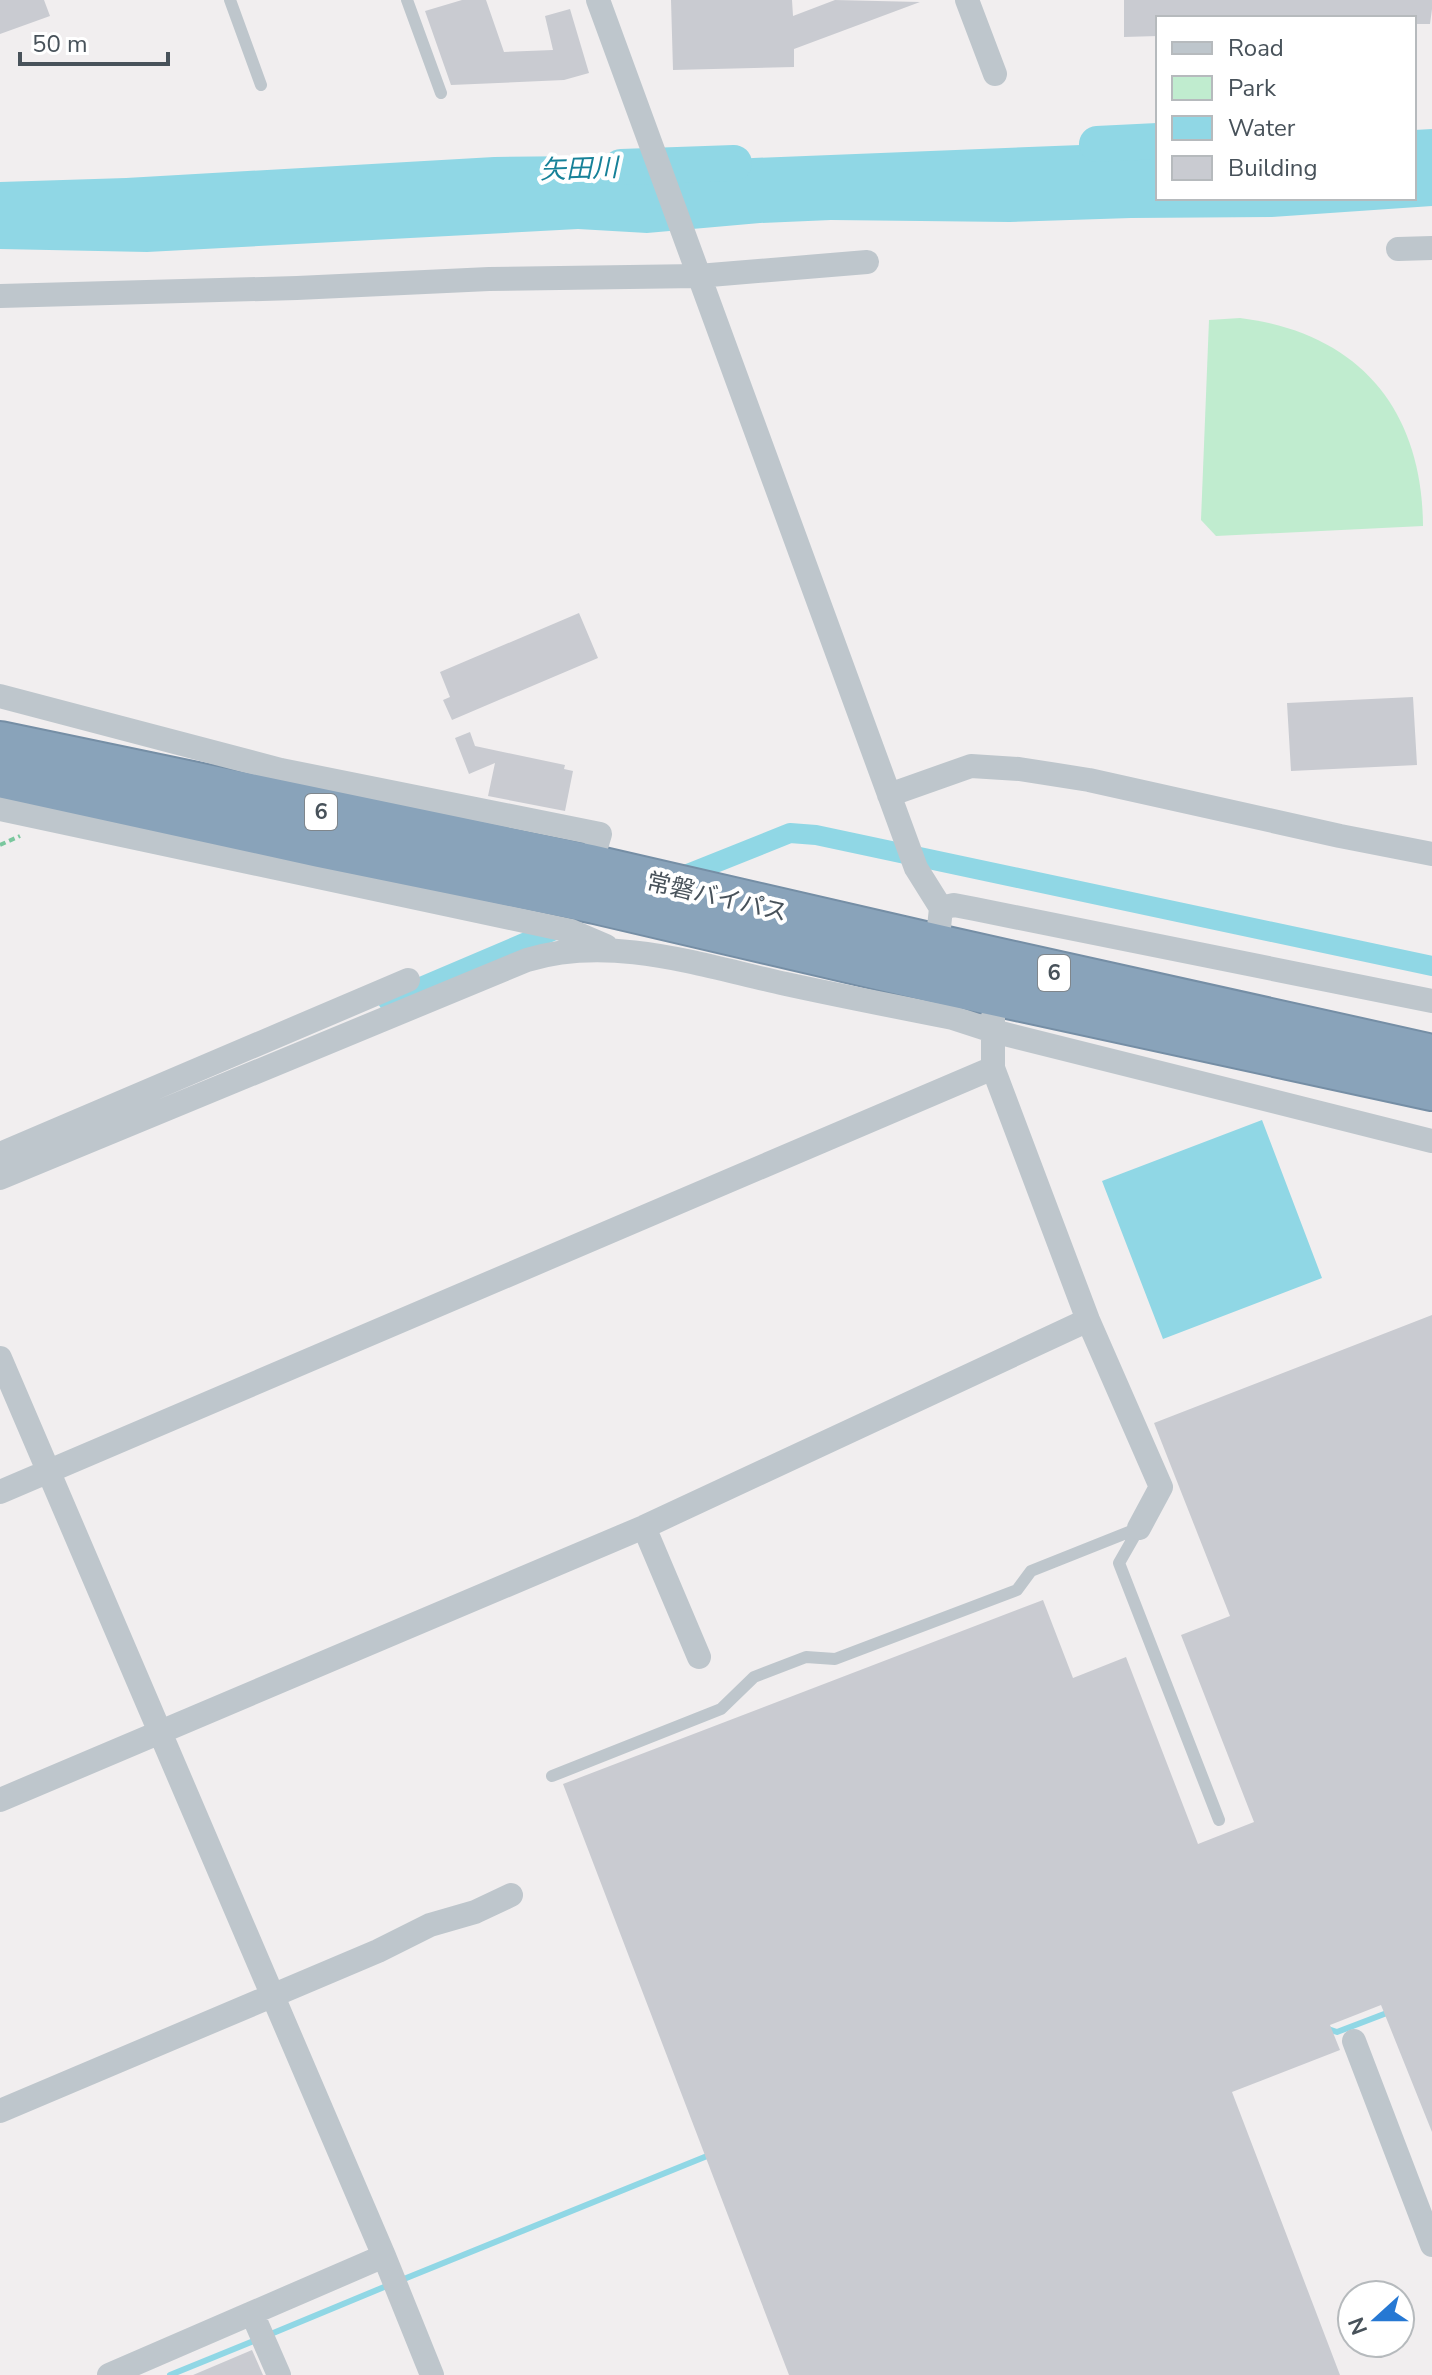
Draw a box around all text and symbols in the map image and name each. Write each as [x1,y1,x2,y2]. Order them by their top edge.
scale bar [20,16,168,66]
legend [1156,16,1416,200]
text: 50 m [32,28,88,60]
text: Road [1228,32,1284,64]
text: Park [1228,72,1277,104]
text: Water [1228,112,1296,144]
water label: 矢田川 [539,150,622,188]
text: Building [1228,152,1318,184]
road number: 6 [305,794,337,830]
street label: 常磐バイパス [643,865,791,929]
road number: 6 [1038,955,1070,991]
north arrow [1336,2279,1416,2359]
text: N [1341,2313,1375,2339]

